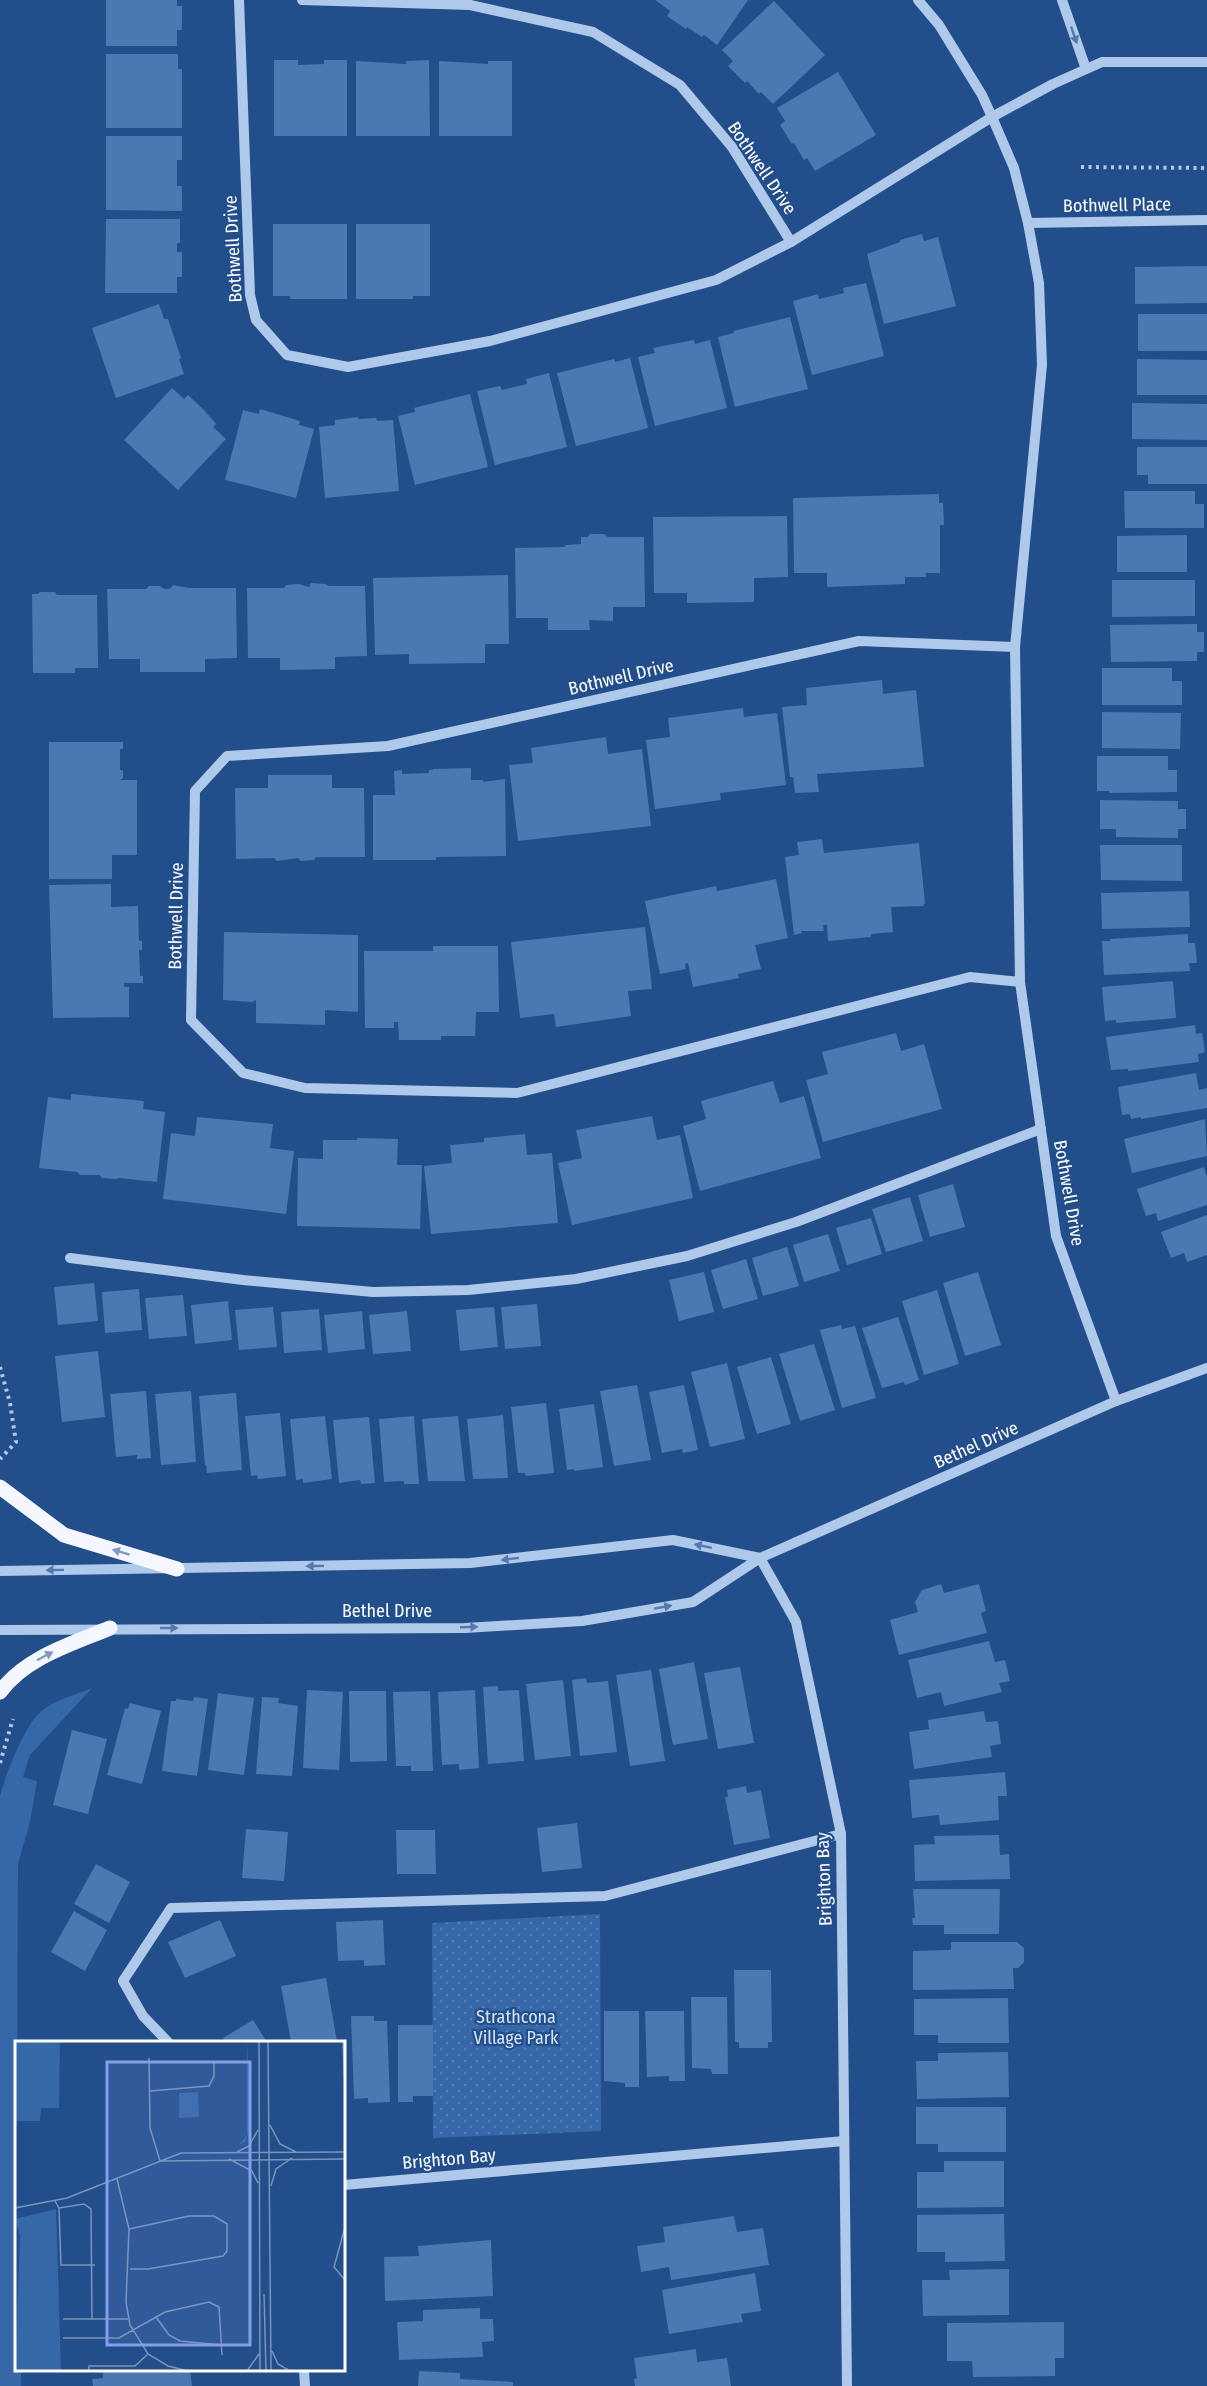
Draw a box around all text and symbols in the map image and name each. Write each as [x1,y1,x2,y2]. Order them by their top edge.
one-way arrow [1070,26,1079,44]
street label: Bothwell Drive [723,117,801,219]
street label: Bothwell Place [1063,193,1171,217]
street label: Bothwell Drive [219,195,247,303]
street label: Bothwell Drive [566,654,676,700]
street label: Bothwell Drive [164,862,188,970]
street label: Bothwell Drive [1049,1138,1089,1248]
street label: Bethel Drive [930,1417,1022,1473]
one-way arrow [693,1541,712,1550]
one-way arrow [112,1547,130,1556]
one-way arrow [500,1554,519,1563]
one-way arrow [306,1561,325,1571]
one-way arrow [46,1565,65,1575]
street label: Bethel Drive [342,1600,432,1622]
one-way arrow [653,1602,672,1611]
one-way arrow [159,1623,178,1633]
one-way arrow [459,1623,478,1632]
one-way arrow [37,1651,54,1661]
street label: Brighton Bay [811,1832,837,1926]
park label: Strathcona Village Park [473,2006,559,2049]
inset map [15,2041,345,2371]
street label: Brighton Bay [401,2144,497,2174]

